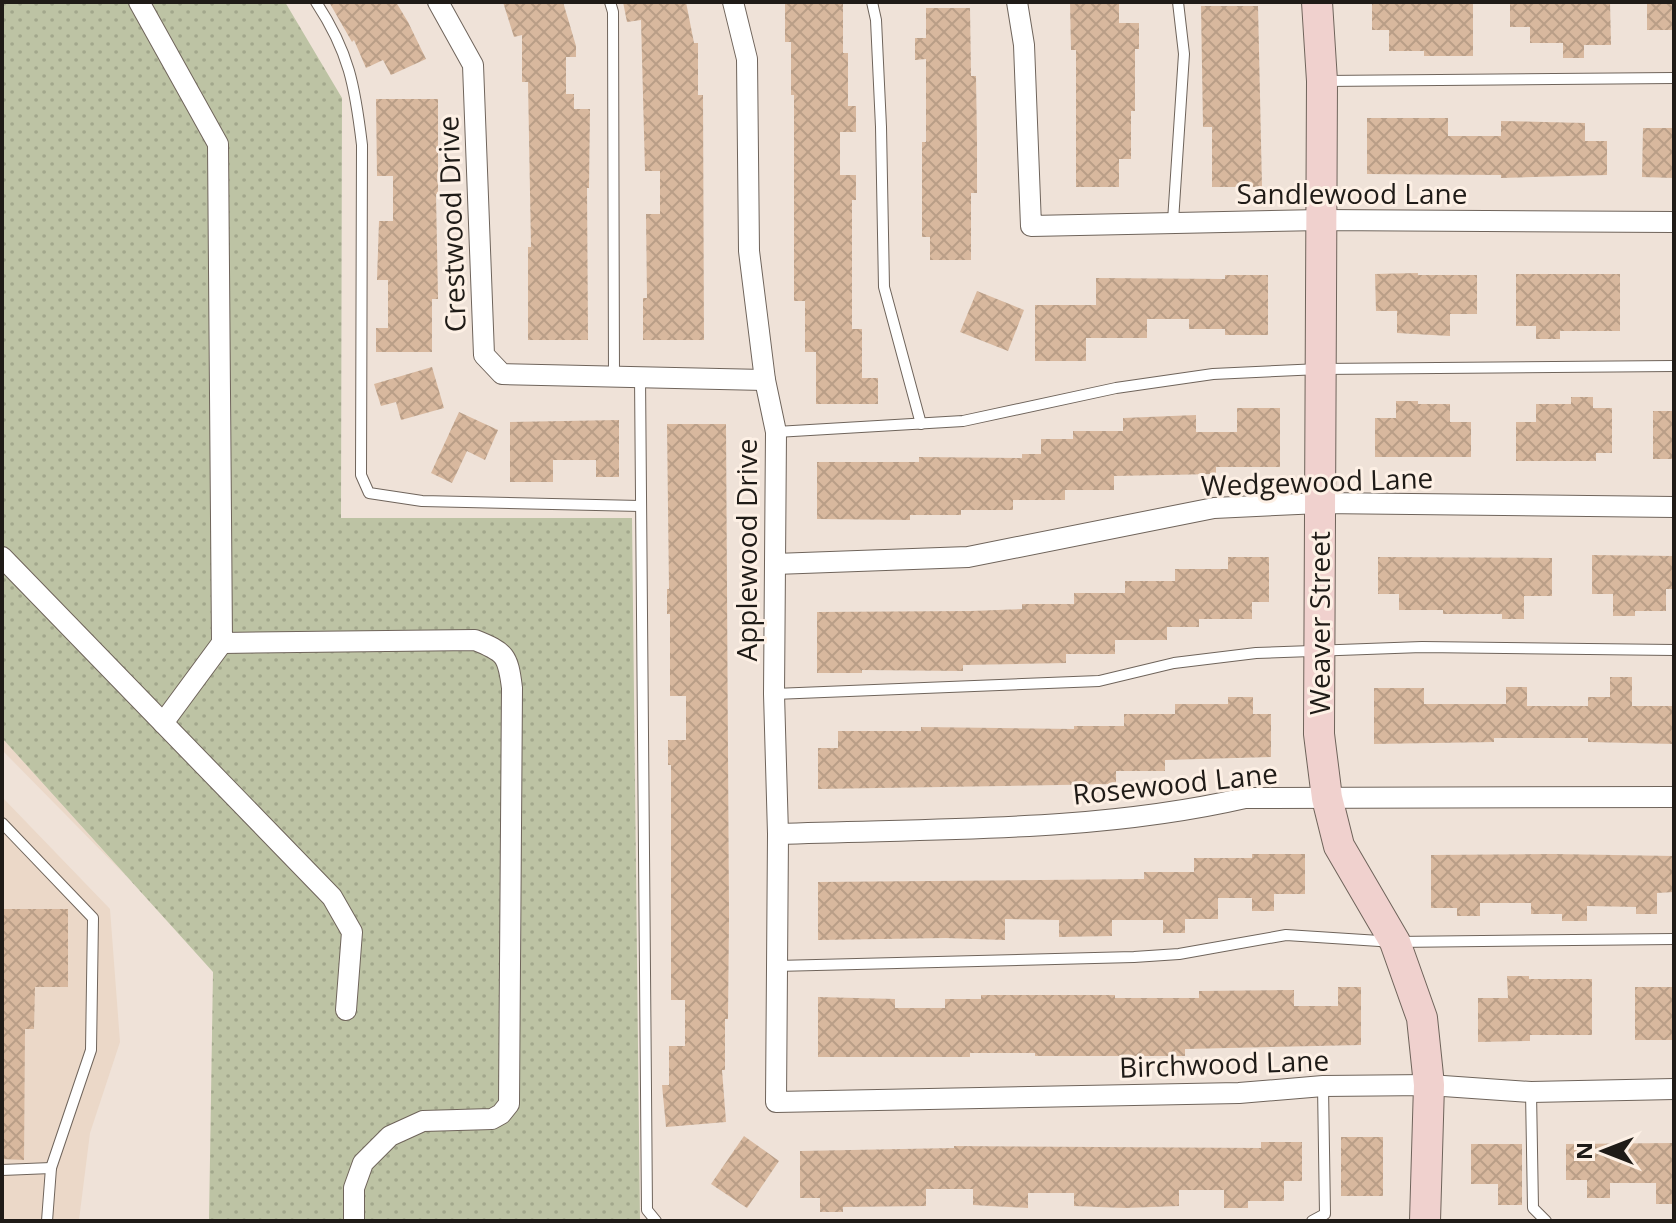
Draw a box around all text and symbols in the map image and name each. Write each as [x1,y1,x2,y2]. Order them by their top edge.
street label: Crestwood Drive [428,115,474,333]
street label: Sandlewood Lane [1237,174,1467,212]
street label: Applewood Drive [727,438,765,662]
street label: Wedgewood Lane [1200,458,1434,504]
street label: Weaver Street [1300,531,1338,715]
street label: Rosewood Lane [1071,753,1279,813]
street label: Birchwood Lane [1118,1040,1330,1086]
north arrow [1564,1111,1644,1191]
text: N [1568,1142,1598,1160]

